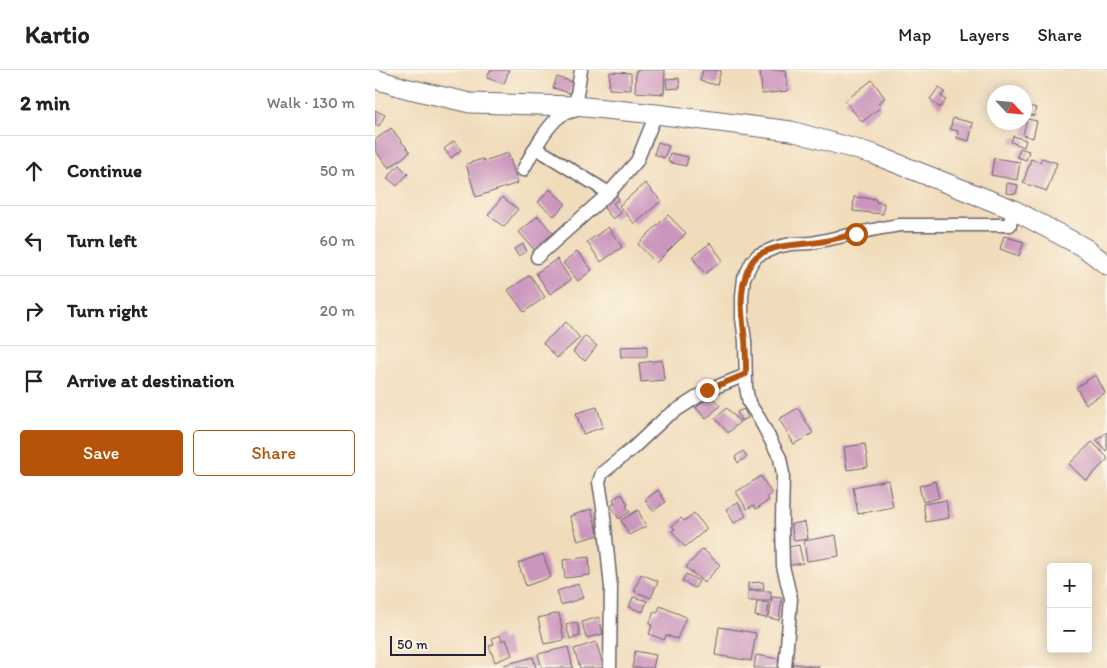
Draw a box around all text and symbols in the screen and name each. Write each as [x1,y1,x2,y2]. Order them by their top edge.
text: Kartio [25,20,90,49]
text: Map [898,24,931,46]
text: Layers [959,24,1009,46]
text: Share [1037,24,1082,46]
north arrow [987,85,1032,130]
text: 2 min [20,90,70,115]
text: Walk · 130 m [267,93,355,112]
icon: ahead [20,157,48,185]
text: Continue [67,159,142,182]
text: 50 m [320,161,355,180]
route start [845,223,868,246]
icon: left [20,227,48,255]
text: Turn left [67,229,137,252]
text: 60 m [320,231,355,250]
icon: right [20,297,48,325]
text: Turn right [67,299,148,322]
text: 20 m [320,301,355,320]
icon: arrive [20,367,48,395]
text: Arrive at destination [67,369,234,392]
route end [696,379,719,402]
button: Save [20,430,183,476]
button: Share [193,430,355,476]
map controls [1047,563,1092,653]
button: + [1047,563,1092,608]
button: − [1047,608,1092,653]
scale bar [390,633,486,656]
text: 50 m [397,636,428,653]

